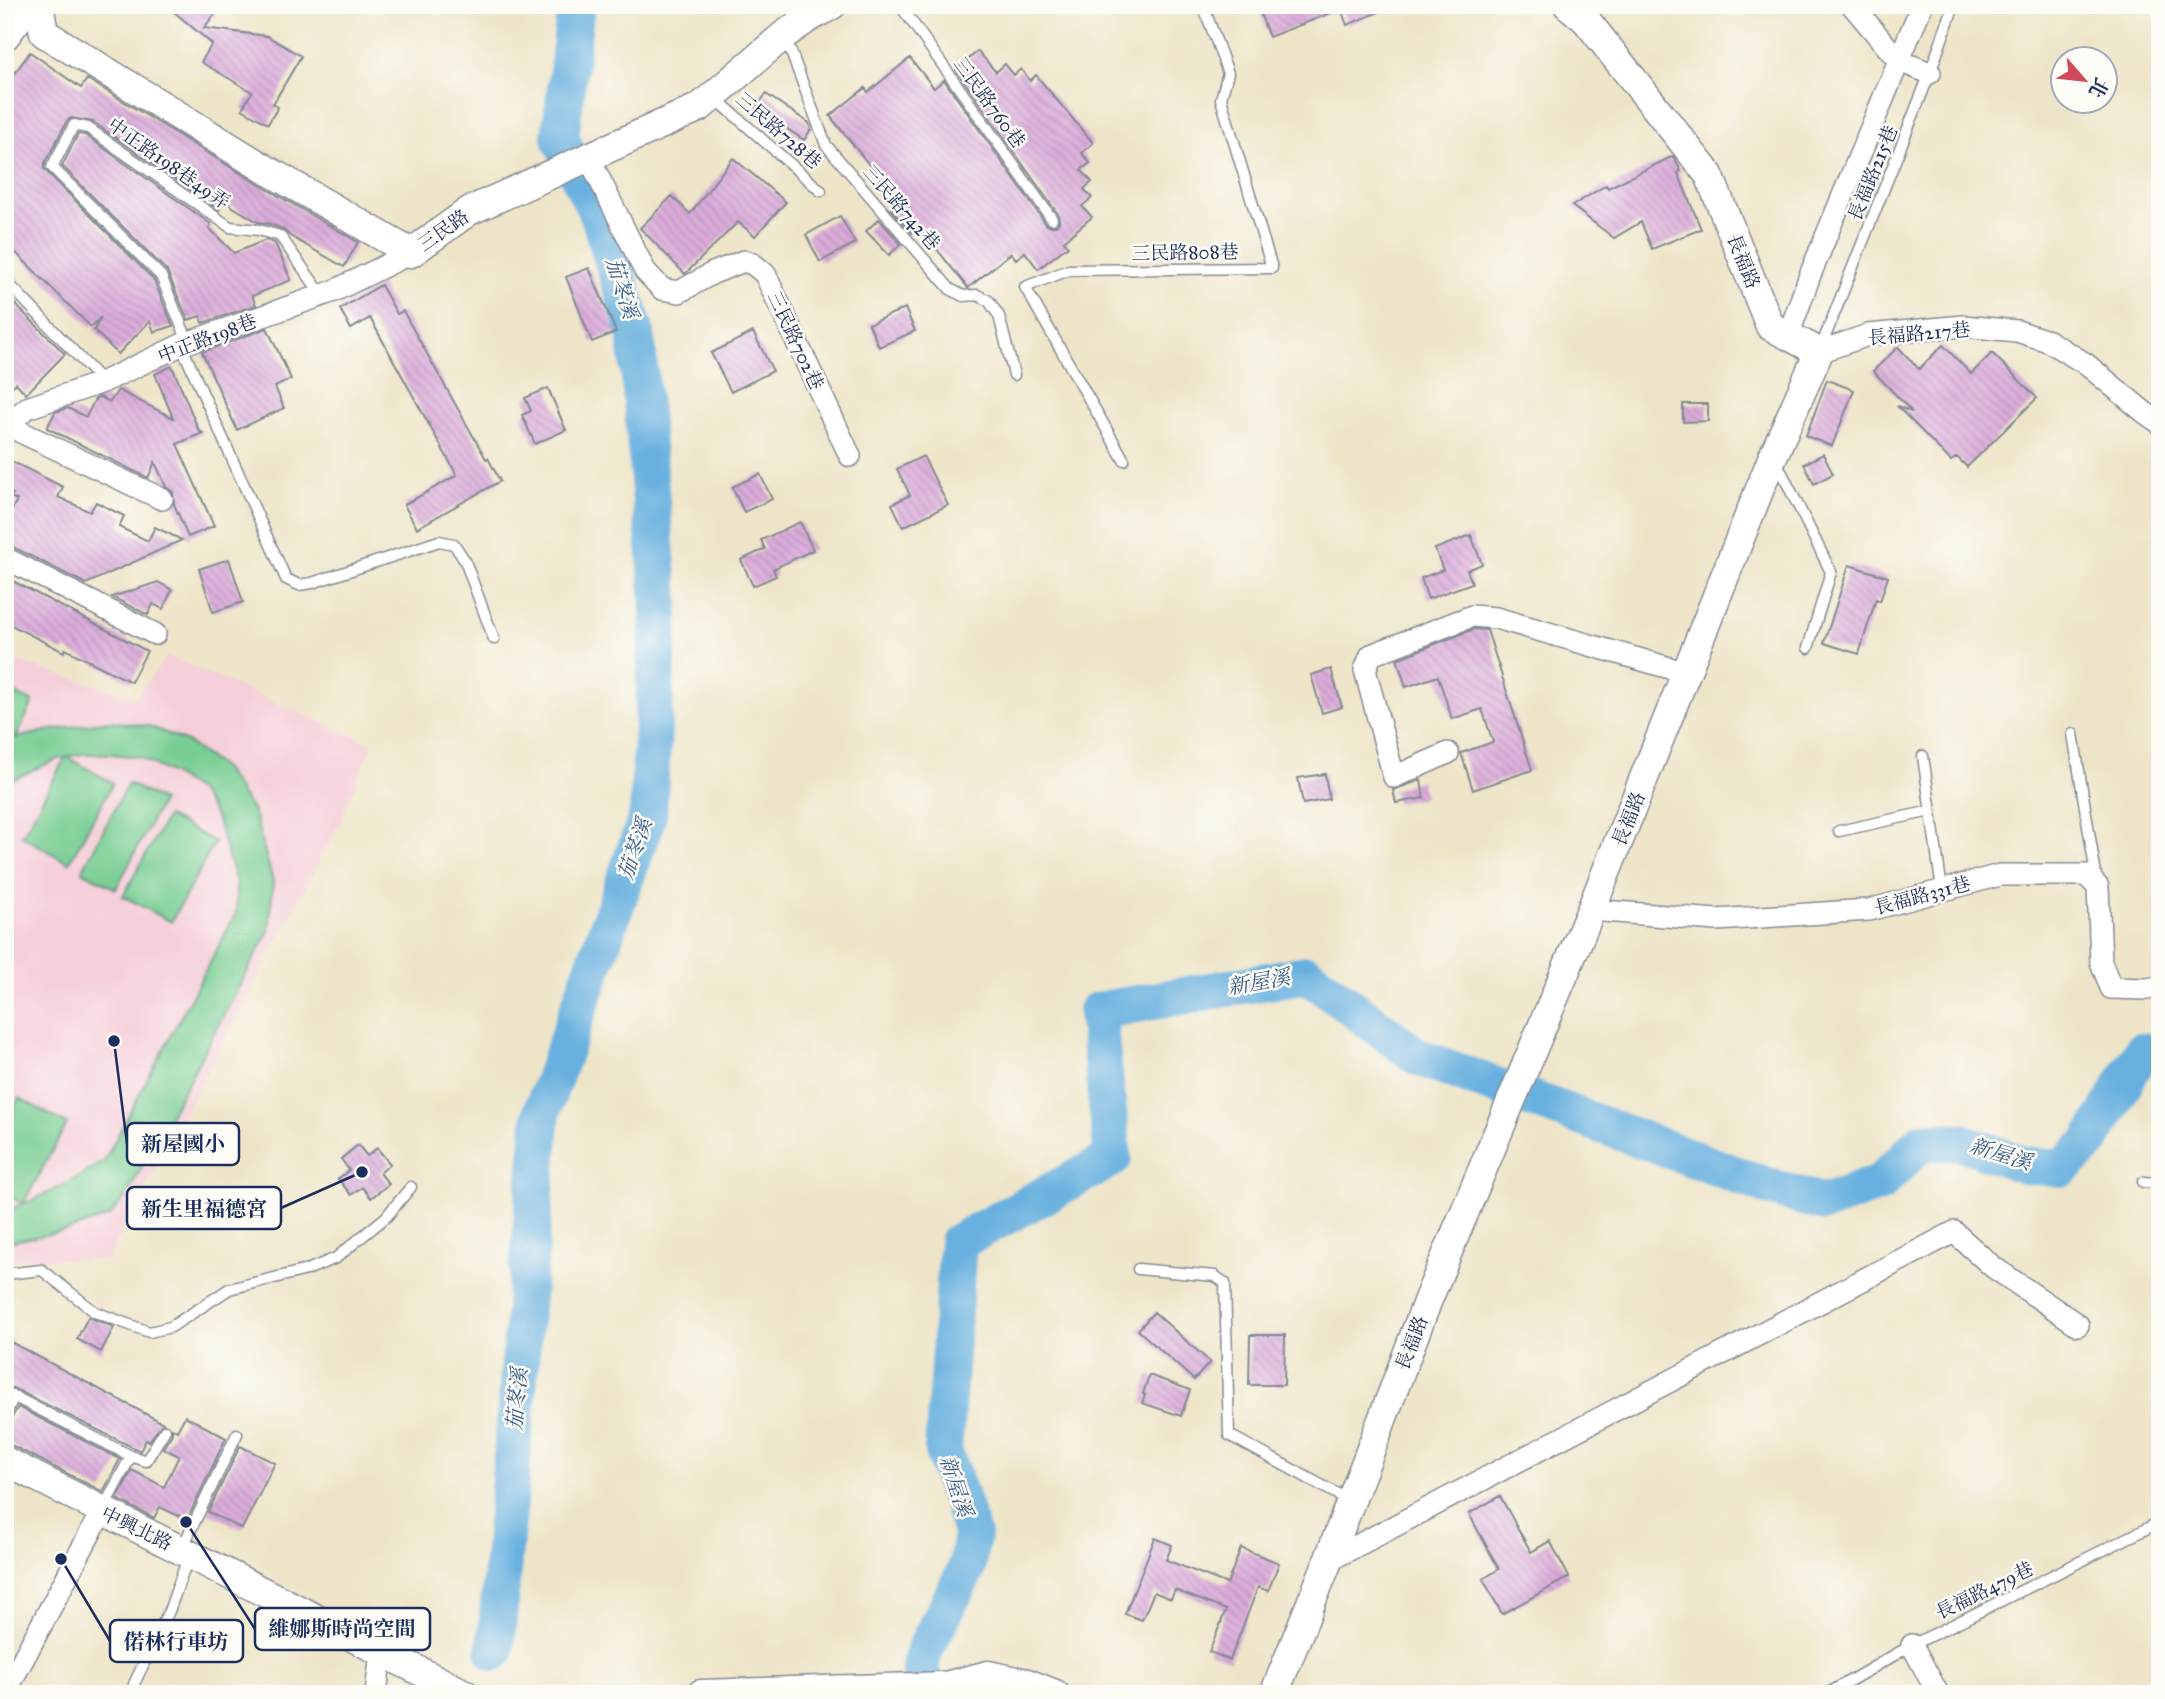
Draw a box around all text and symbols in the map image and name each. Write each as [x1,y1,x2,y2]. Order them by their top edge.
north arrow [2050,46,2120,116]
street label: 三民路760巷 [949,52,1030,152]
text: 北 [2084,74,2113,102]
street label: 三民路728巷 [731,87,826,174]
street label: 中正路198巷49弄 [103,113,234,214]
street label: 長福路215巷 [1843,122,1902,225]
street label: 三民路742巷 [858,160,945,255]
street label: 三民路 [413,205,473,256]
street label: 長福路 [1722,230,1765,292]
street label: 三民路808巷 [1131,240,1239,265]
water label: 茄苳溪 [600,254,644,324]
street label: 三民路702巷 [763,287,828,393]
street label: 中正路198巷 [155,309,260,368]
street label: 長福路217巷 [1867,318,1971,349]
street label: 長福路 [1607,788,1650,850]
water label: 茄苳溪 [612,813,658,883]
street label: 長福路331巷 [1871,872,1973,919]
water label: 新屋溪 [1226,963,1294,1000]
callout: 新屋國小 [127,1123,239,1165]
text: 新屋國小 [141,1131,225,1157]
water label: 新屋溪 [1967,1132,2037,1176]
callout: 新生里福德宮 [127,1187,281,1229]
text: 新生里福德宮 [141,1196,267,1222]
street label: 長福路 [1391,1312,1432,1374]
water label: 茄苳溪 [501,1364,533,1432]
water label: 新屋溪 [934,1452,979,1522]
street label: 中興北路 [98,1501,176,1555]
street label: 長福路479巷 [1931,1557,2037,1624]
callout: 維娜斯時尚空間 [255,1608,430,1650]
text: 維娜斯時尚空間 [269,1616,416,1642]
callout: 偌林行車坊 [110,1620,243,1662]
text: 偌林行車坊 [124,1629,229,1655]

